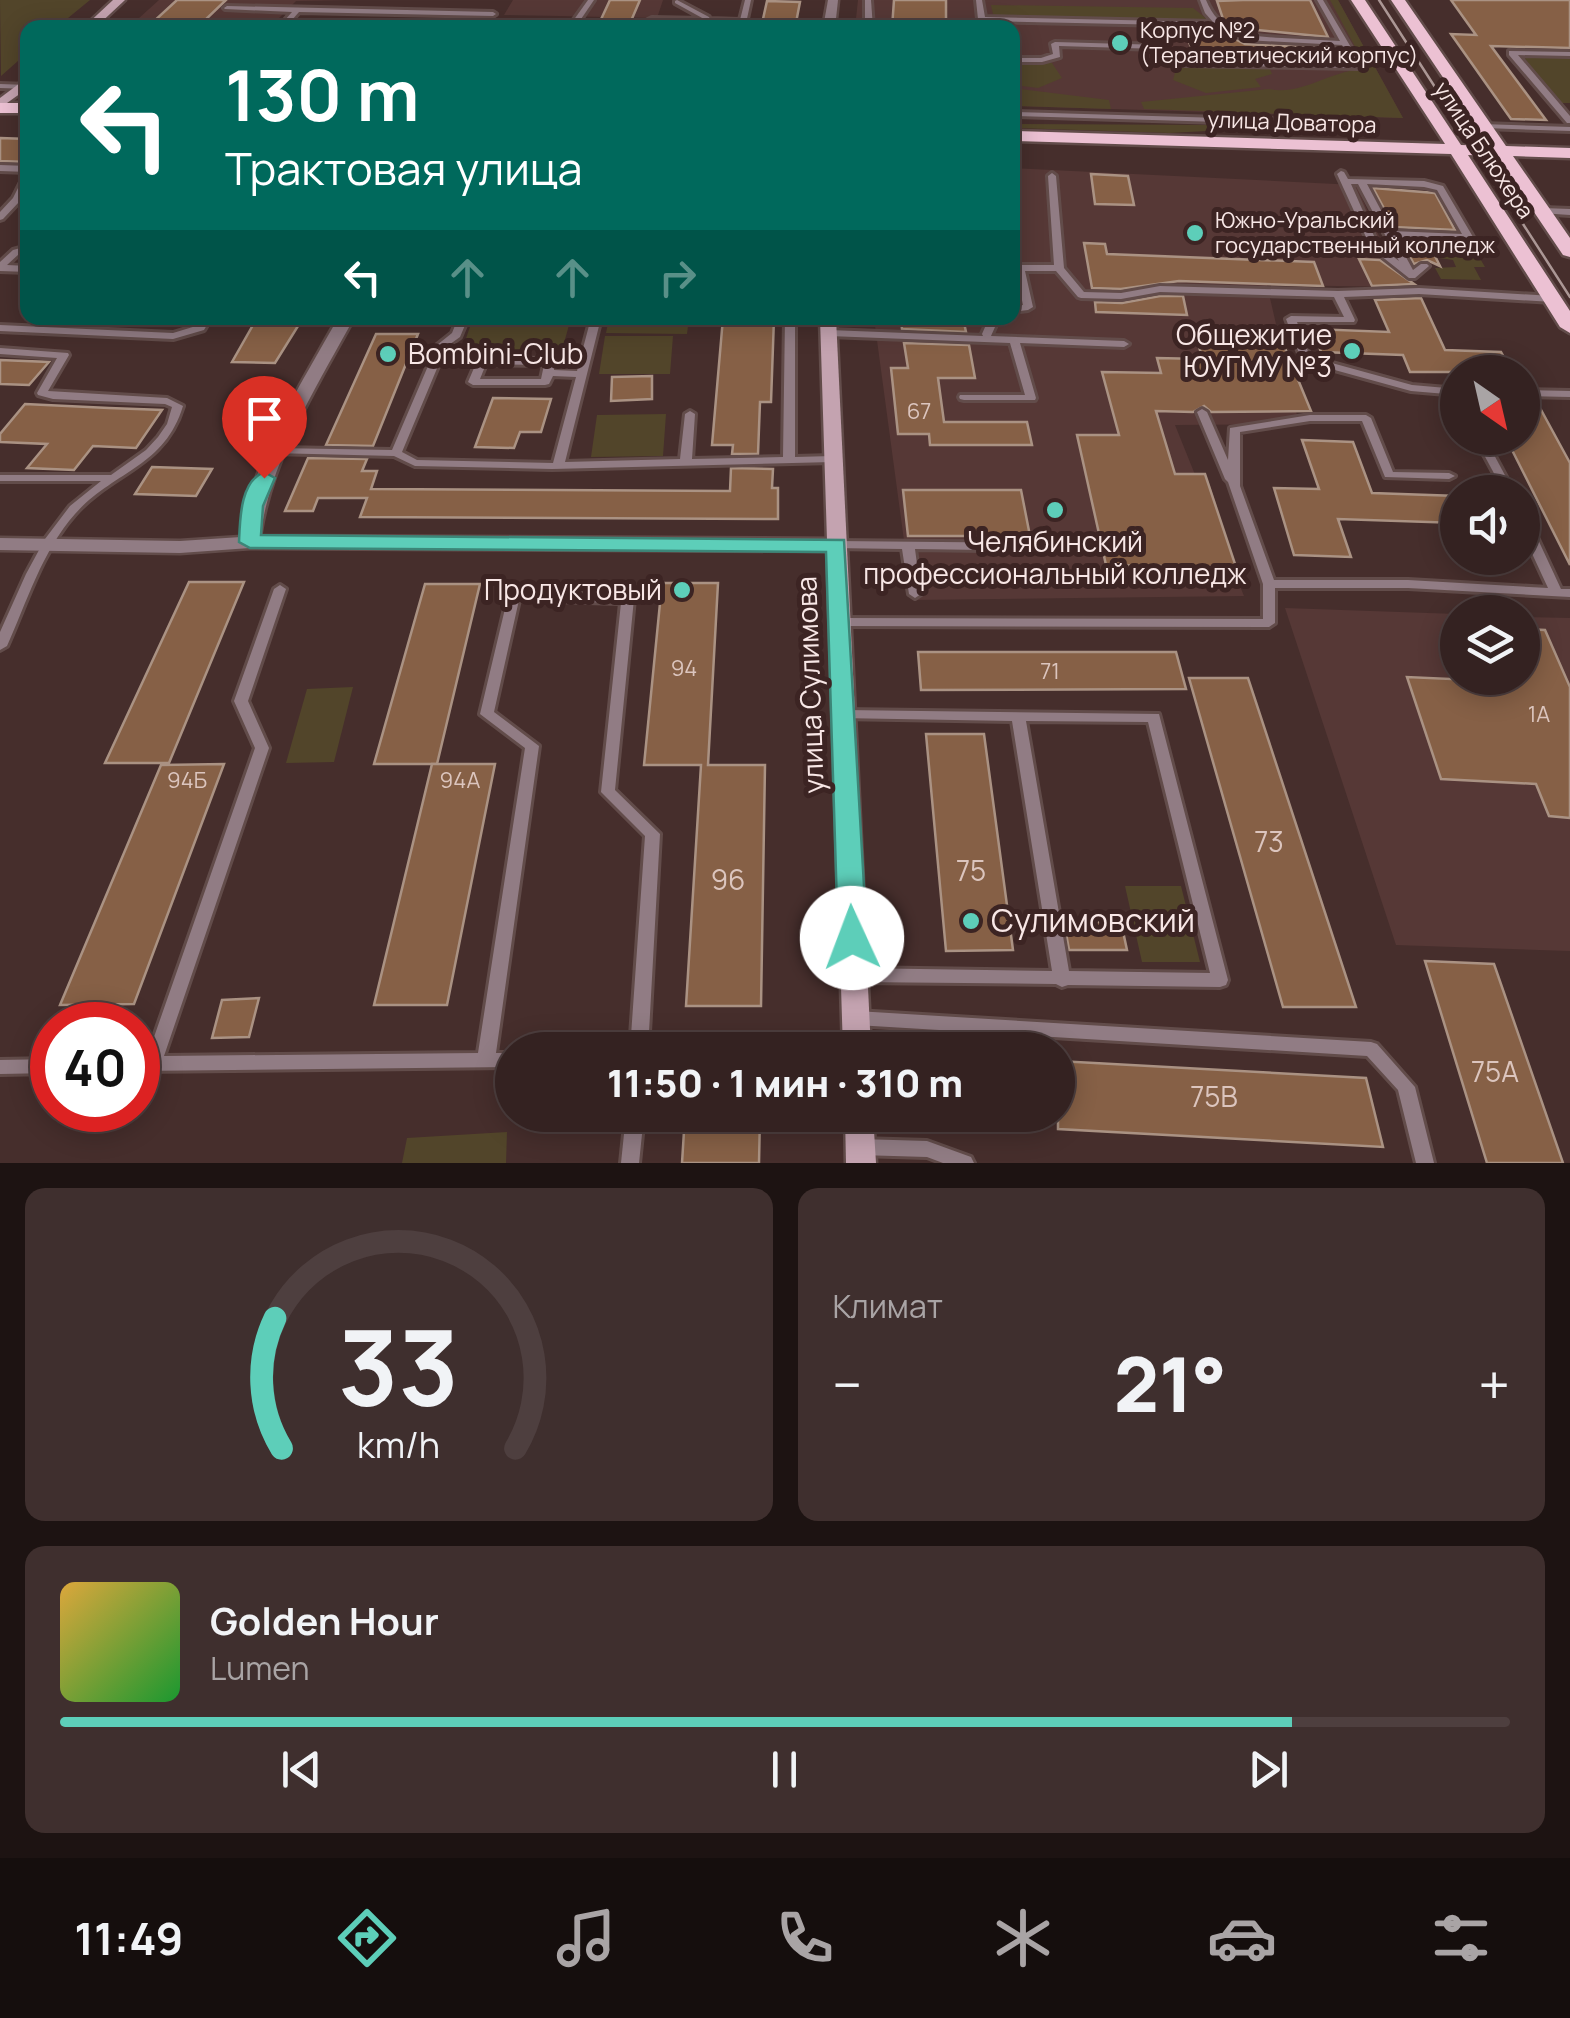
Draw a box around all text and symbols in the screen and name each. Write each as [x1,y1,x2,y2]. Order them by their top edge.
place label: Корпус №2 (Терапевтический корпус) [1140,15,1418,70]
marker: Корпус №2 (Терапевтический корпус) [1109,32,1131,54]
text: 130 m [225,46,419,142]
icon: left [60,60,190,190]
street label: улица Блюхера [1427,76,1541,224]
street label: улица Доватора [1207,104,1377,140]
text: Трактовая улица [225,137,583,199]
place label: Южно-Уральский государственный колледж [1215,205,1496,260]
marker: Южно-Уральский государственный колледж [1184,222,1206,244]
icon: left [335,250,390,305]
icon: ahead [440,250,495,305]
icon: ahead [545,250,600,305]
icon: right [650,250,705,305]
place label: Общежитие ЮУГМУ №3 [1176,315,1332,385]
place label: Bombini-Club [408,334,583,372]
marker: Общежитие ЮУГМУ №3 [1341,340,1363,362]
marker: Bombini-Club [377,343,399,365]
north arrow [1440,355,1540,455]
map controls [1440,355,1540,695]
pin [222,376,307,479]
icon: arrive [237,391,292,446]
house number: 67 [907,396,931,426]
button: sound [1440,475,1540,575]
marker: Челябинский профессиональный колледж [1044,499,1066,521]
place label: Челябинский профессиональный колледж [863,522,1247,592]
place label: Продуктовый [484,570,662,608]
street label: улица Сулимова [786,576,832,794]
marker: Продуктовый [671,579,693,601]
button: layers [1440,595,1540,695]
house number: 94 [671,653,697,683]
house number: 71 [1040,656,1060,686]
house number: 1А [1528,699,1550,729]
house number: 94Б [167,765,207,795]
house number: 94А [440,765,480,795]
house number: 73 [1254,822,1284,860]
house number: 75 [956,851,986,889]
house number: 96 [711,860,745,898]
position arrow [800,886,904,990]
place label: Сулимовский [991,898,1195,942]
marker: Сулимовский [960,910,982,932]
speed limit sign: 40 [30,1002,160,1132]
house number: 75А [1471,1052,1519,1090]
text: 11:50 · 1 мин · 310 m [607,1056,963,1108]
house number: 75В [1190,1077,1238,1115]
text: Климат [833,1284,943,1328]
text: 33 [338,1295,459,1437]
text: 21° [1114,1332,1227,1435]
text: − [833,1346,862,1422]
text: + [1478,1346,1510,1422]
text: km/h [357,1420,440,1469]
text: Golden Hour [210,1594,439,1646]
text: Lumen [210,1646,310,1690]
icon: previous [274,1742,329,1797]
icon: pause [757,1742,812,1797]
icon: next [1241,1742,1296,1797]
icon: directions [332,1903,402,1973]
icon: music [551,1903,621,1973]
icon: phone [770,1903,840,1973]
icon: climate [988,1903,1058,1973]
icon: car [1207,1903,1277,1973]
icon: filters [1426,1903,1496,1973]
text: 11:49 [74,1907,183,1969]

